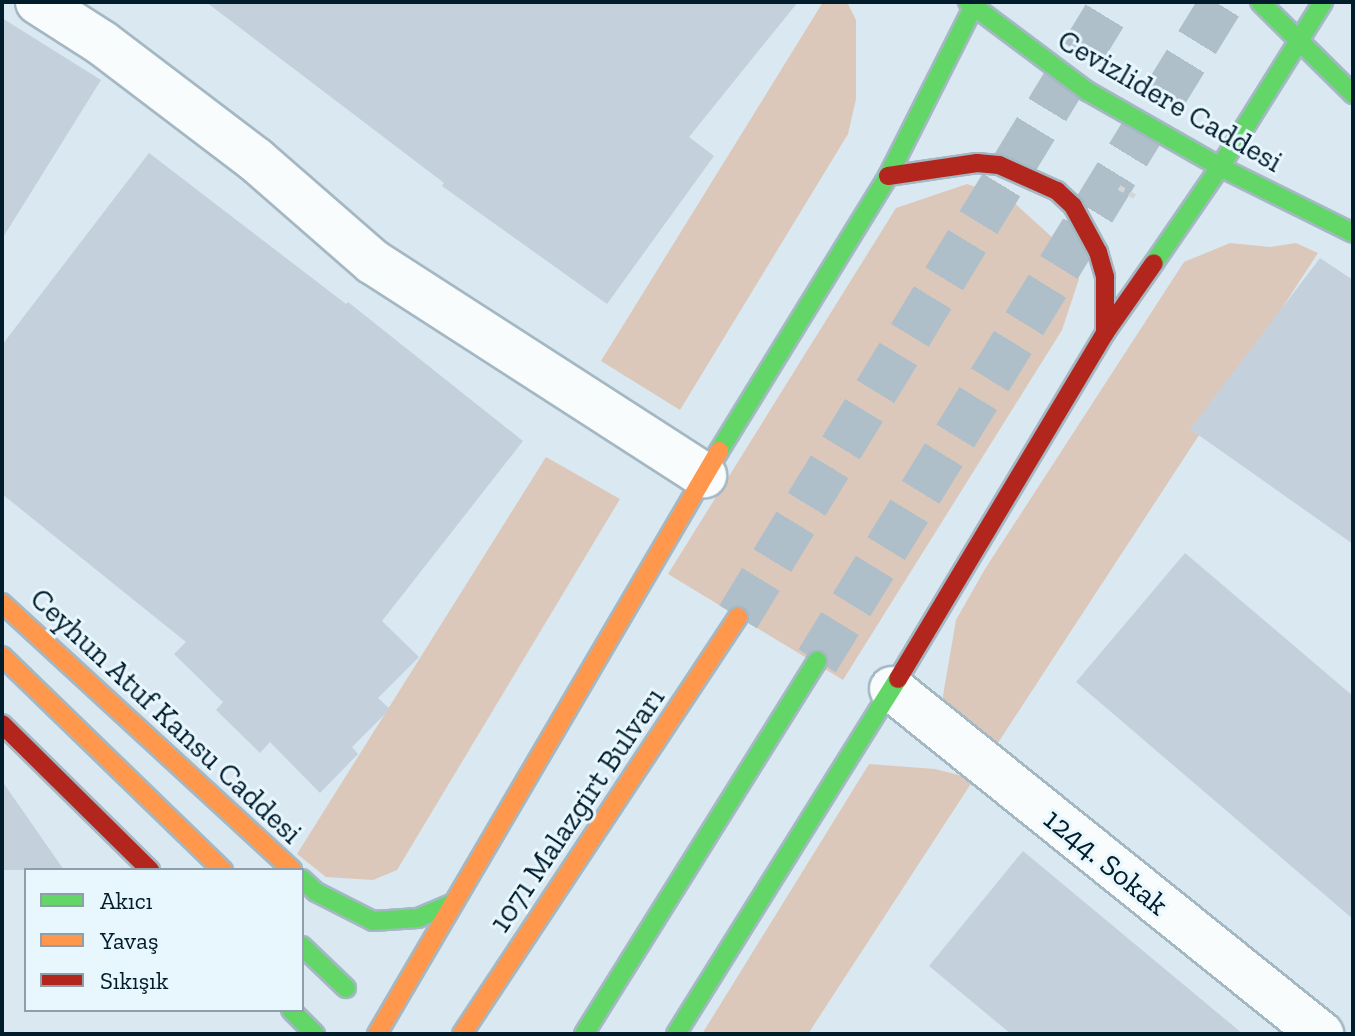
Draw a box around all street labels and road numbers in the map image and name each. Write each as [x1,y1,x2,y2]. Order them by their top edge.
street label: Cevizlidere Caddesi [1051,22,1289,180]
street label: Ceyhun Atuf Kansu Caddesi [22,580,310,852]
street label: 1071 Malazgirt Bulvarı [482,681,672,939]
street label: 1244. Sokak [1037,801,1175,923]

